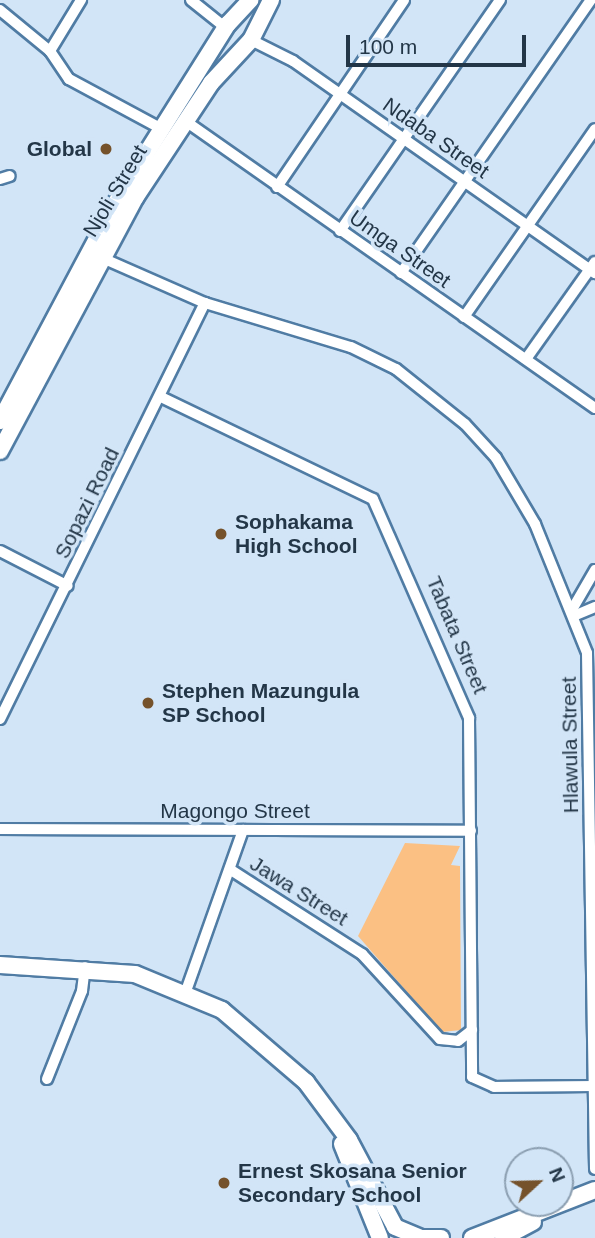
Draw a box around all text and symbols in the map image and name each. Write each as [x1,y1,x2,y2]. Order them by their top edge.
scale bar [350,21,530,65]
text: 100 m [359,35,417,58]
street label: Ndaba Street [378,92,494,184]
place label: Global [27,136,92,162]
street label: Njoli Street [78,140,152,242]
marker: Global [98,141,114,157]
street label: Umga Street [344,205,456,293]
street label: Sopazi Road [49,443,125,563]
place label: Sophakama High School [235,509,357,559]
marker: Sophakama High School [213,526,229,542]
street label: Tabata Street [421,573,493,697]
street label: Hlawula Street [556,677,584,813]
place label: Stephen Mazungula SP School [162,678,359,728]
marker: Stephen Mazungula SP School [140,695,156,711]
street label: Magongo Street [160,798,310,824]
street label: Jawa Street [245,851,353,931]
north arrow [504,1147,574,1217]
place label: Ernest Skosana Senior Secondary School [238,1158,467,1208]
text: N [545,1164,569,1185]
marker: Ernest Skosana Senior Secondary School [216,1175,232,1191]

